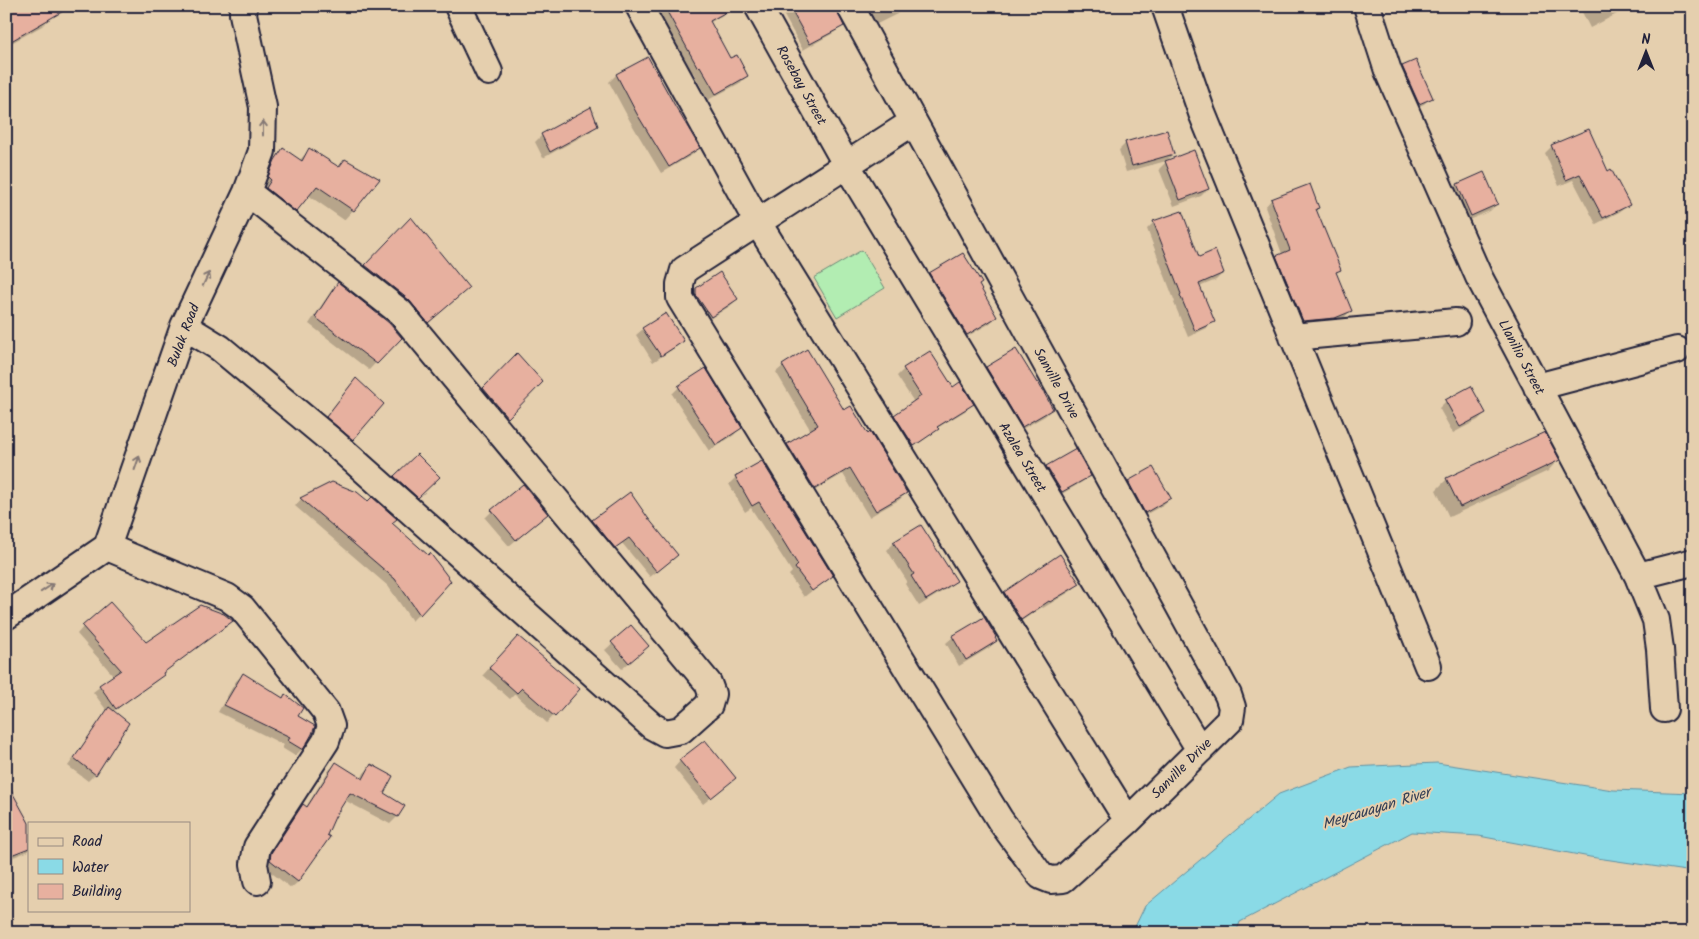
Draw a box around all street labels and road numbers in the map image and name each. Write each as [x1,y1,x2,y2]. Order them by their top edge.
street label: Rosebay Street [770,41,832,130]
street label: Bulak Road [162,300,206,370]
street label: Llanilio Street [1492,316,1551,400]
street label: Sanville Drive [1027,344,1085,424]
street label: Azalea Street [992,418,1052,497]
street label: Sanville Drive [1146,733,1218,804]

